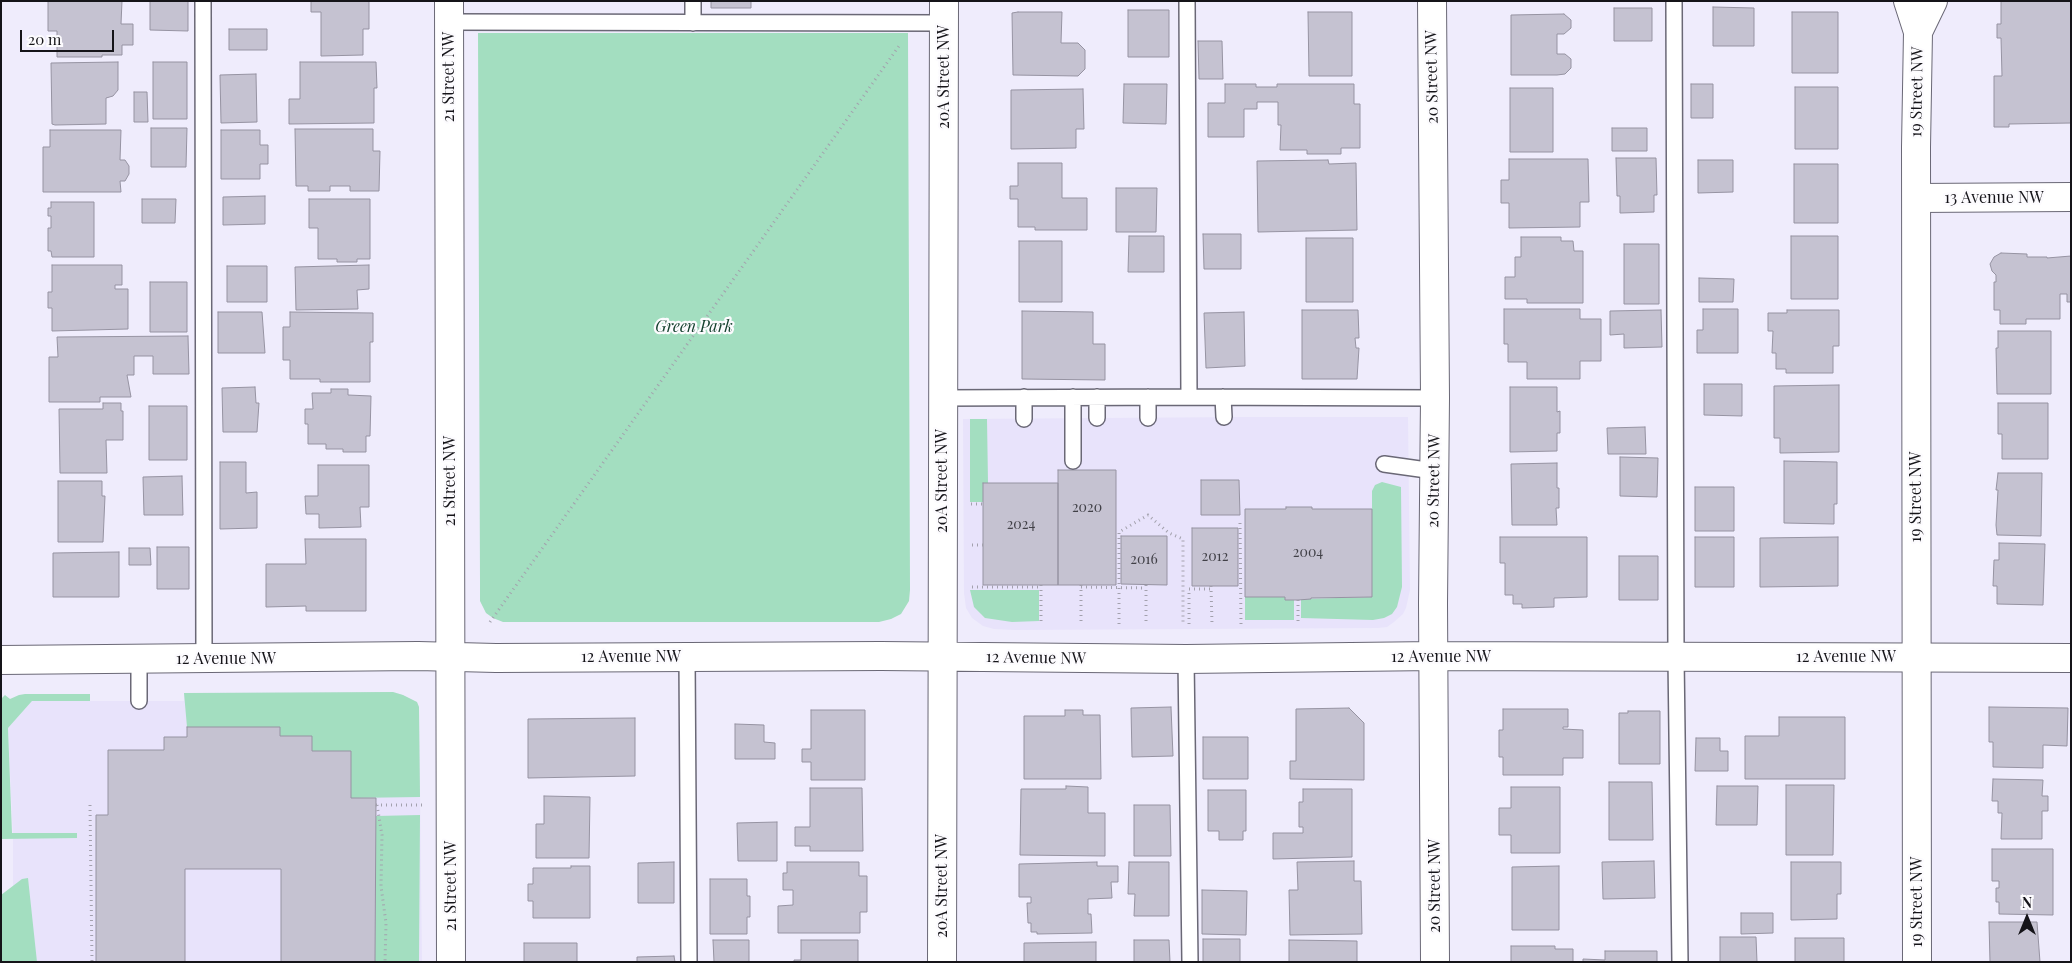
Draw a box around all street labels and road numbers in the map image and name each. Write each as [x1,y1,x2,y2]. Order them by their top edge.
street label: 20A Street NW [934,25,954,129]
street label: 20 Street NW [1422,30,1442,124]
street label: 21 Street NW [439,32,459,122]
street label: 19 Street NW [1907,46,1927,138]
street label: 13 Avenue NW [1944,188,2044,208]
street label: 20A Street NW [932,429,952,533]
street label: 20 Street NW [1424,434,1444,528]
street label: 21 Street NW [440,436,460,526]
street label: 19 Street NW [1906,452,1926,542]
street label: 12 Avenue NW [581,647,681,667]
street label: 12 Avenue NW [1391,647,1491,667]
street label: 12 Avenue NW [1796,647,1896,667]
street label: 12 Avenue NW [986,648,1086,668]
street label: 12 Avenue NW [176,649,276,669]
street label: 20A Street NW [932,834,952,938]
street label: 20 Street NW [1425,839,1445,933]
street label: 21 Street NW [441,841,461,931]
street label: 19 Street NW [1907,857,1927,947]

